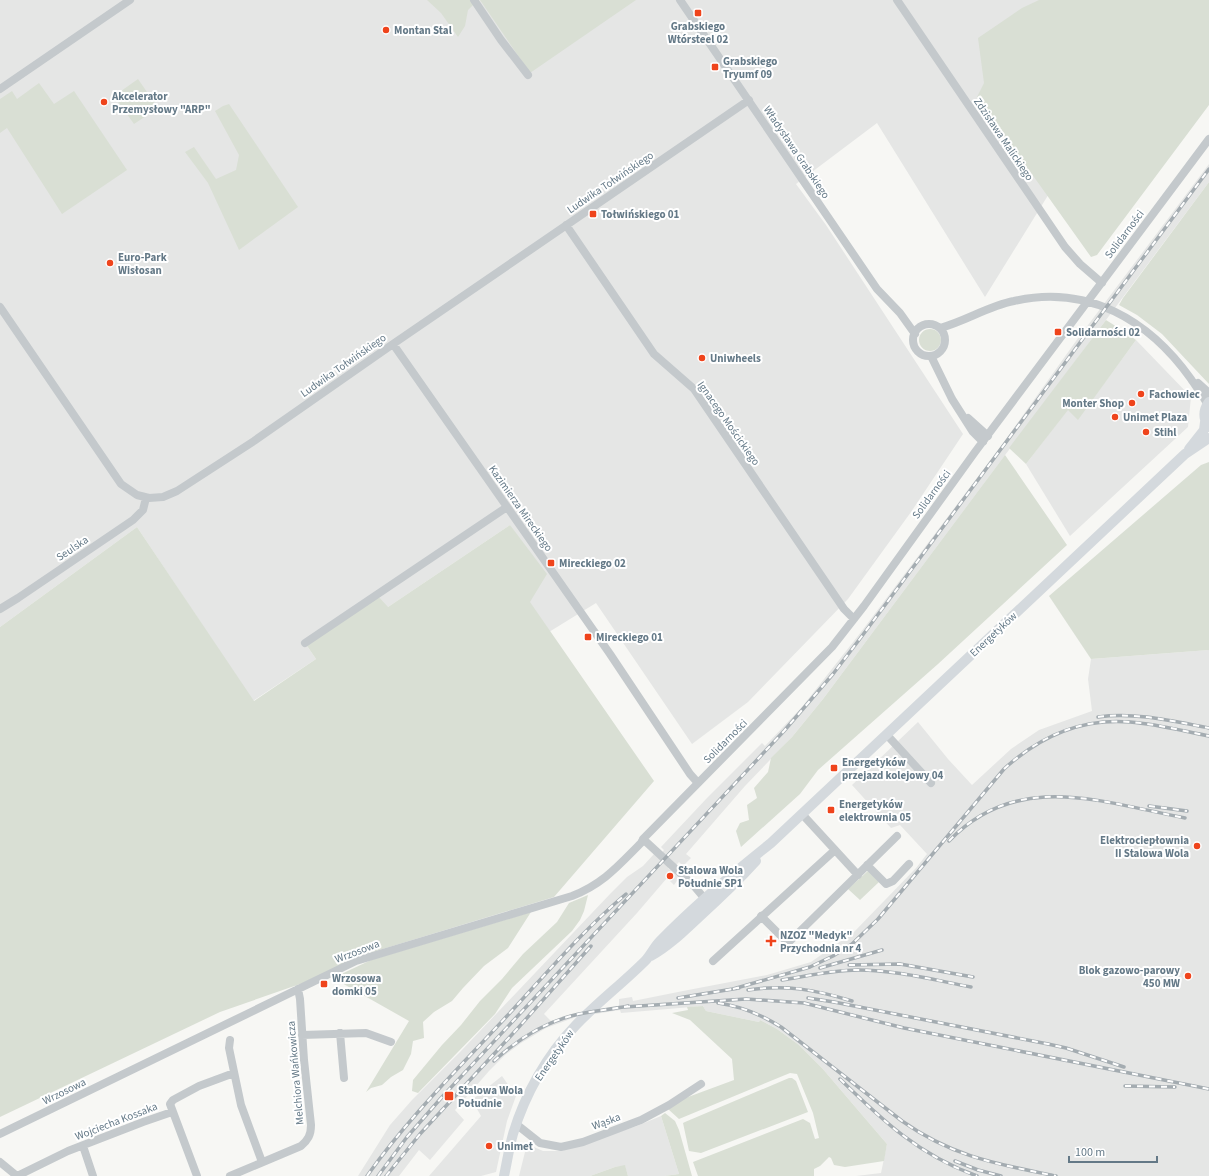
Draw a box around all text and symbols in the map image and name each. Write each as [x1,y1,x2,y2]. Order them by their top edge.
marker: Grabskiego Wtórsteel 02 [693,8,703,18]
place label: Grabskiego Wtórsteel 02 [668,19,728,47]
place label: Montan Stal [394,23,453,38]
marker: Montan Stal [381,25,391,35]
place label: Grabskiego Tryumf 09 [723,54,777,82]
marker: Grabskiego Tryumf 09 [710,62,720,72]
place label: Akcelerator Przemysłowy "ARP" [111,89,211,117]
street label: Zdzisława Malickiego [970,95,1037,184]
marker: Akcelerator Przemysłowy "ARP" [99,97,109,107]
street label: Władysława Grabskiego [760,103,833,202]
street label: Ludwika Tołwińskiego [564,148,657,217]
place label: Tołwińskiego 01 [601,207,680,222]
street label: Solidarności [1101,207,1148,262]
marker: Tołwińskiego 01 [588,209,598,219]
place label: Euro-Park Wisłosan [118,250,167,278]
marker: Euro-Park Wisłosan [105,258,115,268]
place label: Solidarności 02 [1066,325,1140,340]
marker: Solidarności 02 [1053,327,1063,337]
street label: Ludwika Tołwińskiego [297,330,389,401]
place label: Uniwheels [710,351,761,366]
marker: Uniwheels [697,353,707,363]
street label: Ignacego Mościckiego [694,378,763,468]
place label: Fachowiec [1149,387,1200,402]
marker: Fachowiec [1136,389,1146,399]
place label: Monter Shop [1062,396,1124,411]
marker: Monter Shop [1127,398,1137,408]
place label: Unimet Plaza [1123,410,1187,425]
marker: Unimet Plaza [1110,412,1120,422]
place label: Stihl [1154,425,1177,440]
marker: Stihl [1141,427,1151,437]
street label: Kazimierza Mireckiego [485,462,556,554]
street label: Solidarności [909,467,954,522]
street label: Seulska [53,532,91,565]
place label: Mireckiego 02 [559,556,626,571]
marker: Mireckiego 02 [546,558,556,568]
street label: Energetyków [966,608,1020,660]
place label: Mireckiego 01 [596,630,663,645]
marker: Mireckiego 01 [583,632,593,642]
street label: Solidarności [700,716,751,767]
place label: Energetyków przejazd kolejowy 04 [842,755,944,783]
marker: Energetyków przejazd kolejowy 04 [829,763,839,773]
place label: Energetyków elektrownia 05 [839,797,911,825]
marker: Energetyków elektrownia 05 [826,805,836,815]
place label: Elektrociepłownia II Stalowa Wola [1100,833,1189,861]
marker: Elektrociepłownia II Stalowa Wola [1192,841,1202,851]
place label: Stalowa Wola Południe SP1 [678,863,743,891]
marker: Stalowa Wola Południe SP1 [665,871,675,881]
place label: NZOZ "Medyk" Przychodnia nr 4 [780,928,861,956]
marker: NZOZ "Medyk" Przychodnia nr 4 [765,935,777,947]
street label: Wrzosowa [333,936,382,967]
place label: Blok gazowo-parowy 450 MW [1079,963,1180,991]
place label: Wrzosowa domki 05 [332,971,382,999]
marker: Blok gazowo-parowy 450 MW [1183,971,1193,981]
marker: Wrzosowa domki 05 [319,979,329,989]
street label: Melchiora Wańkowicza [283,1020,308,1125]
street label: Energetyków [531,1026,578,1084]
street label: Wrzosowa [40,1074,89,1108]
place label: Stalowa Wola Południe [458,1083,523,1111]
marker: Stalowa Wola Południe [443,1090,455,1102]
street label: Wojciecha Kossaka [73,1099,160,1144]
street label: Wąska [590,1109,623,1134]
scale bar [1069,1138,1157,1164]
place label: Unimet [497,1139,534,1154]
marker: Unimet [484,1141,494,1151]
text: 100 m [1075,1144,1105,1161]

